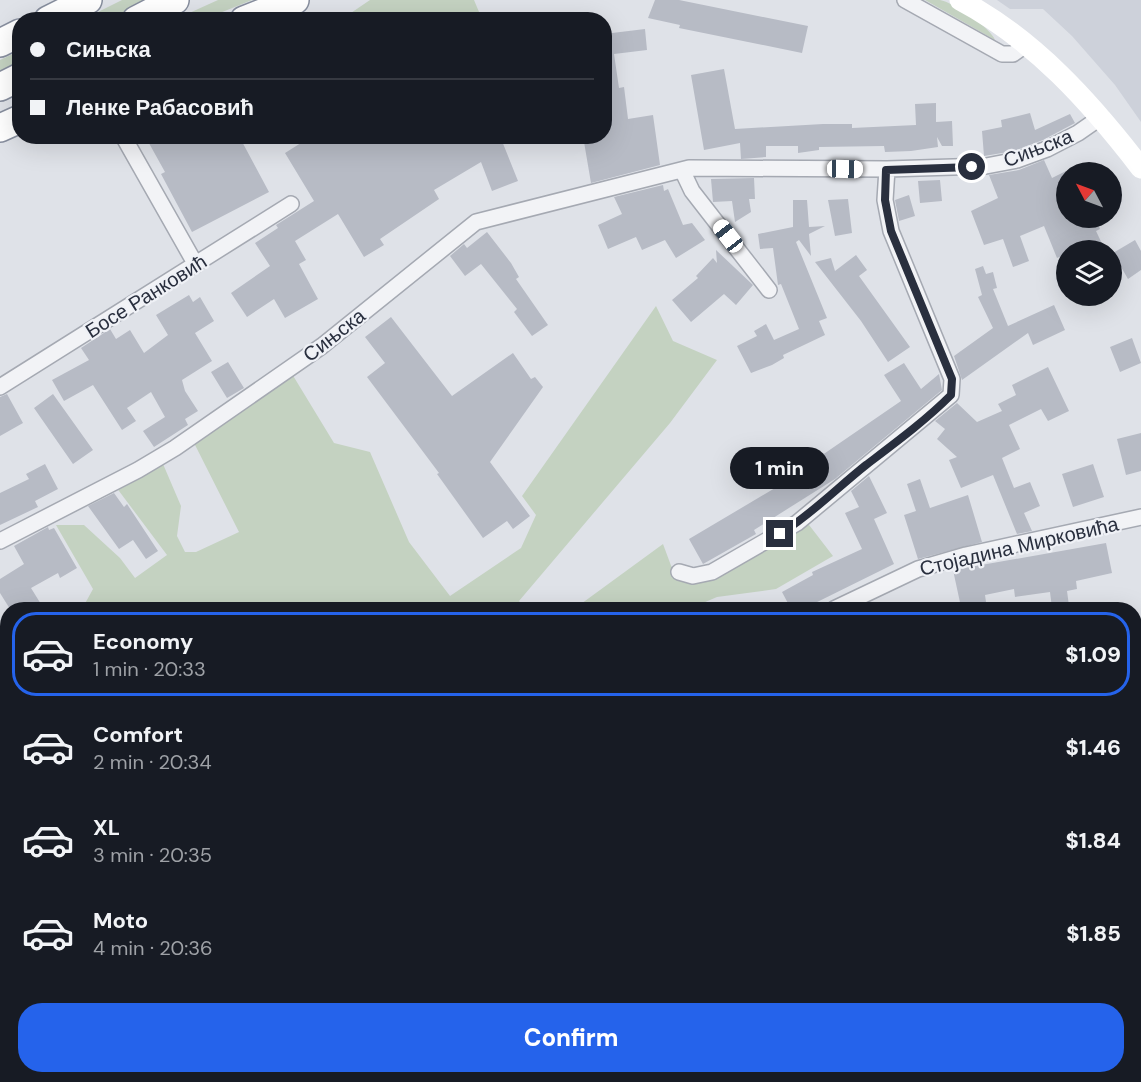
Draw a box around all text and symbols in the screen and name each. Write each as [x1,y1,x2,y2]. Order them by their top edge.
text: Сињска [66,35,151,64]
text: Ленке Рабасовић [66,93,254,122]
street label: Сињска [1000,123,1077,173]
route start [958,153,985,180]
car [827,160,863,178]
north arrow [1056,162,1122,228]
map controls [1056,162,1122,306]
car [710,216,746,256]
button: layers [1056,240,1122,306]
street label: Босе Ранковић [80,248,212,344]
street label: Сињска [298,302,371,367]
callout: 1 min [730,447,830,489]
text: 1 min [755,455,804,481]
street label: Стојадина Мирковића [917,510,1122,582]
route end [766,520,793,547]
icon: car [21,627,75,681]
text: Economy [93,627,193,656]
text: $1.09 [1065,640,1121,669]
text: 1 min · 20:33 [93,656,206,682]
icon: car [21,720,75,774]
text: Comfort [93,720,183,749]
text: $1.46 [1065,733,1121,762]
text: 2 min · 20:34 [93,749,212,775]
icon: car [21,813,75,867]
text: XL [93,813,120,842]
text: $1.84 [1065,826,1121,855]
text: 3 min · 20:35 [93,842,212,868]
icon: car [21,906,75,960]
text: Moto [93,906,148,935]
text: $1.85 [1066,919,1121,948]
text: 4 min · 20:36 [93,935,213,961]
button: Confirm [18,1003,1124,1072]

